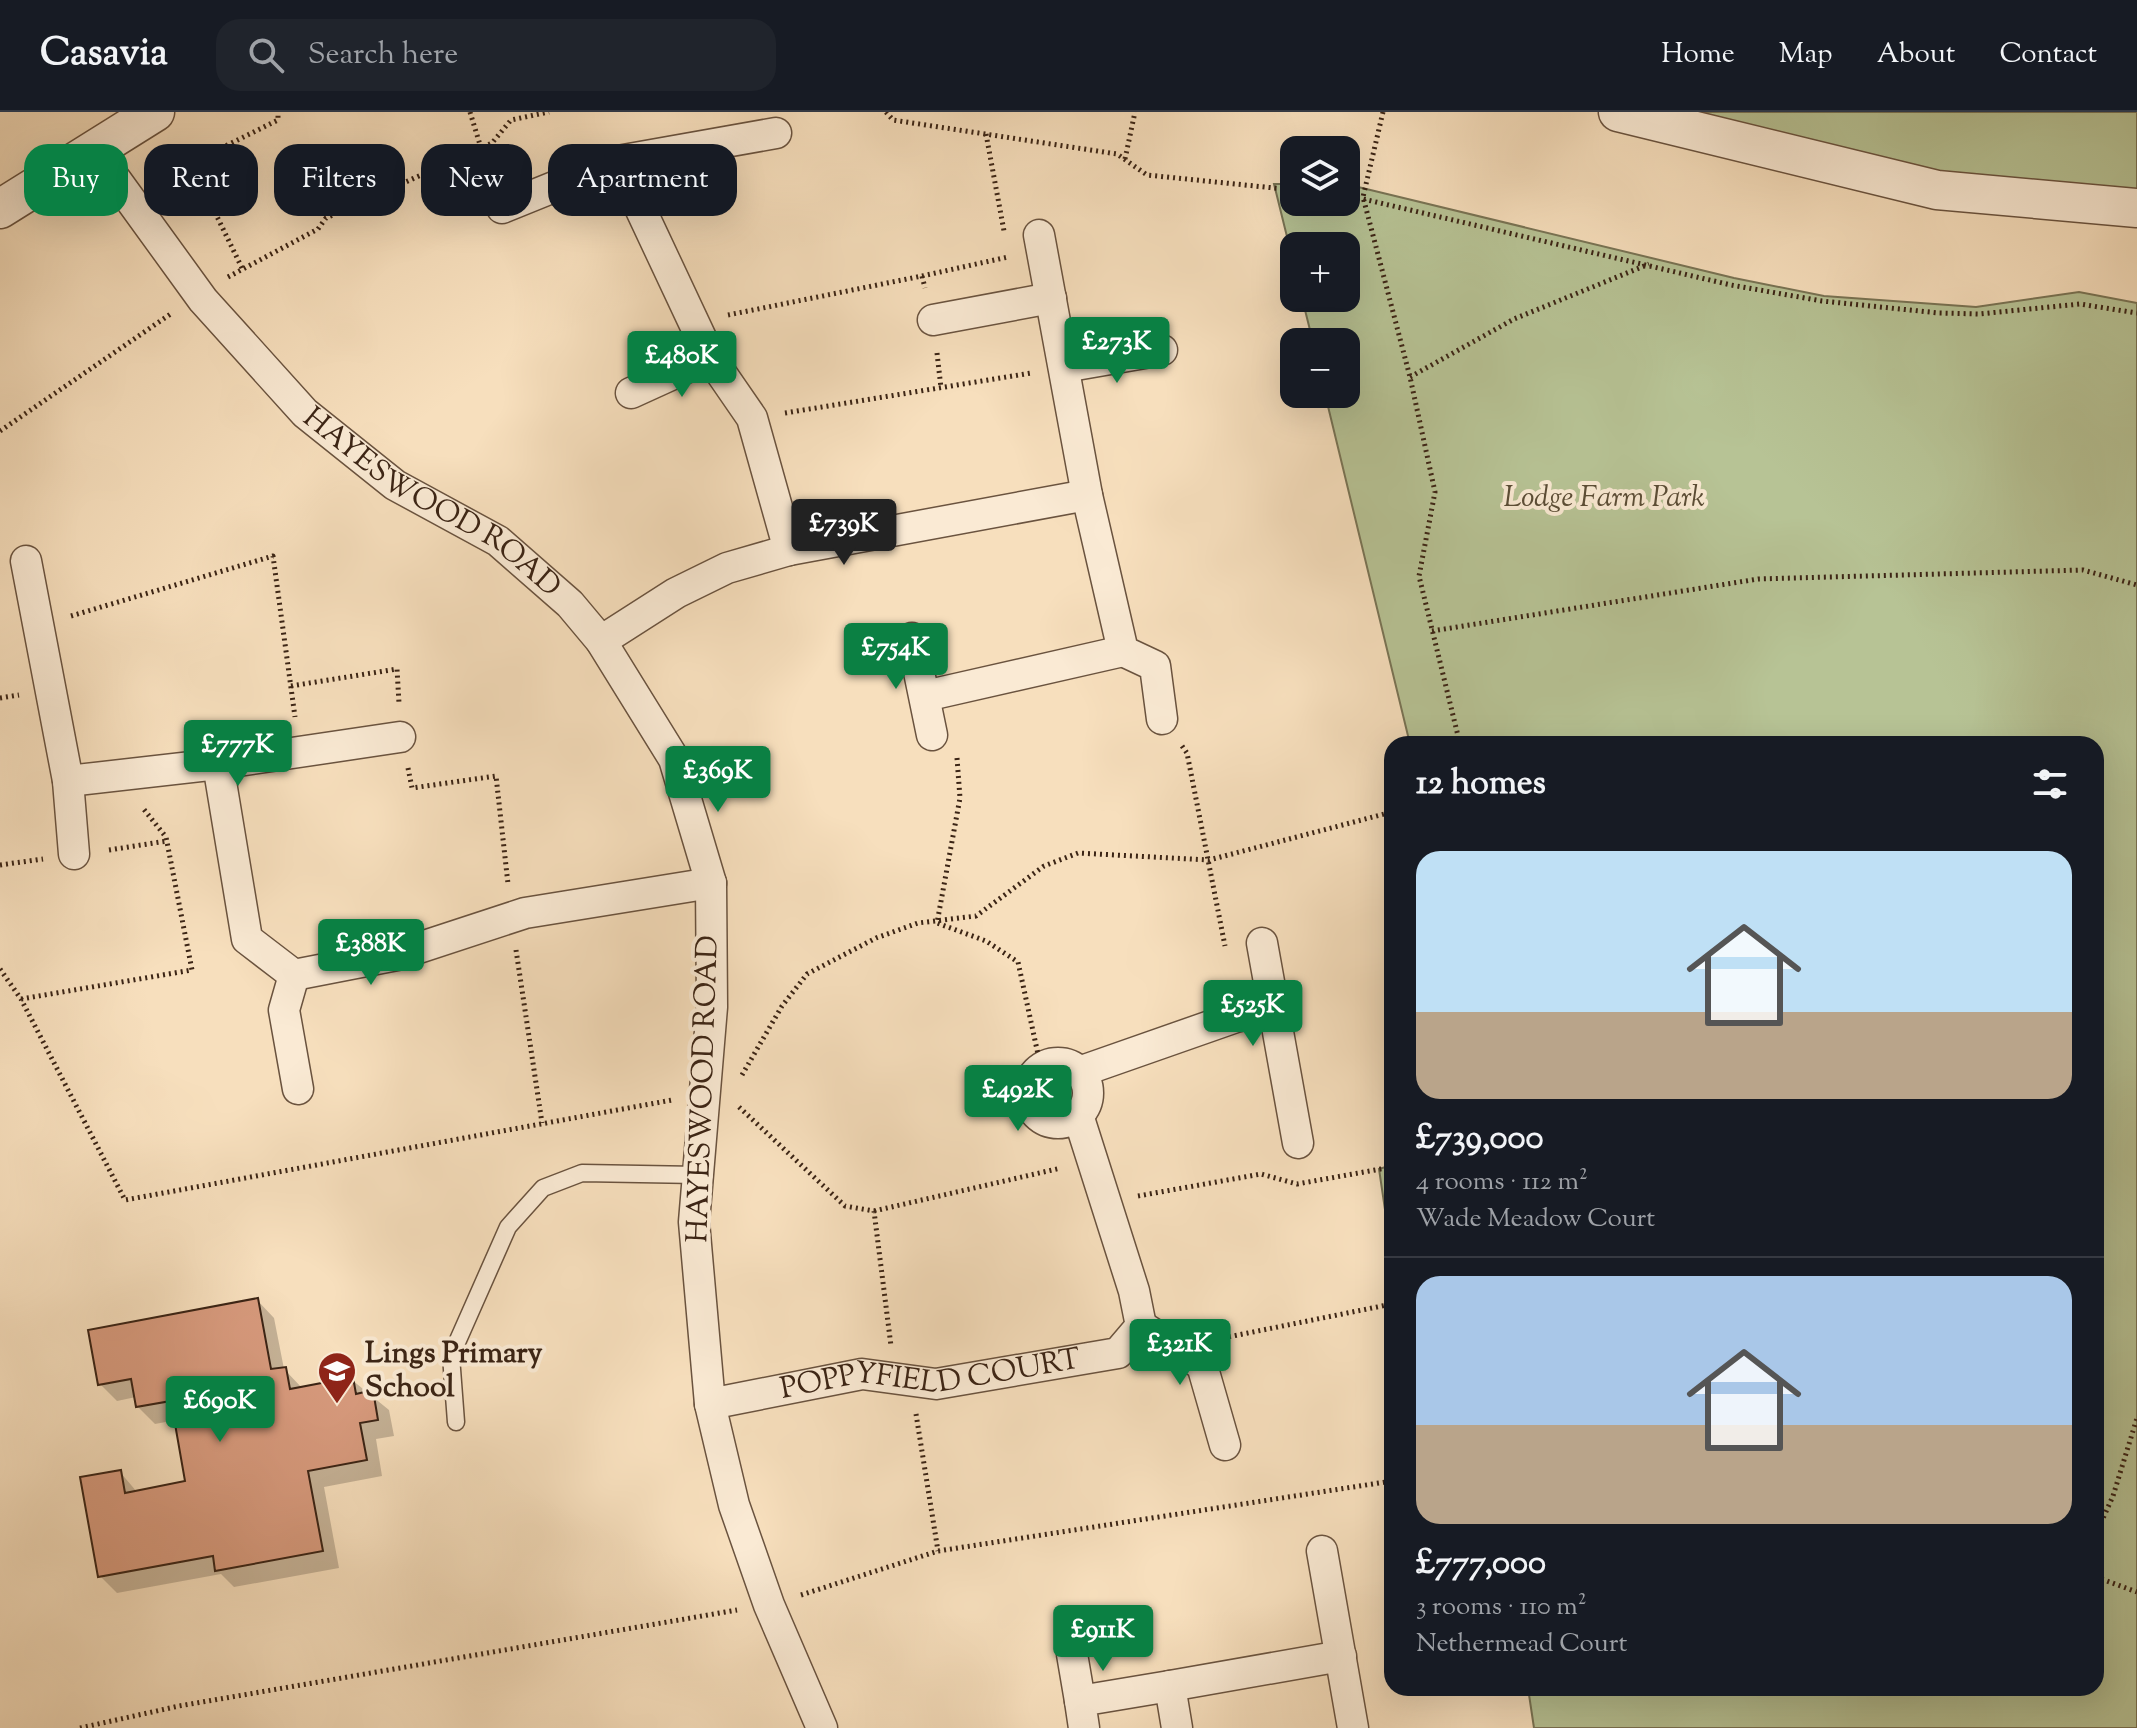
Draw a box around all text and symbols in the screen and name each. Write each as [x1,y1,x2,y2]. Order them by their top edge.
search box [216,19,776,91]
text: Casavia [40,28,168,82]
icon: search [244,33,288,77]
text: Search here [308,34,458,77]
text: Home [1661,35,1735,75]
text: Map [1779,35,1833,75]
text: About [1877,35,1955,75]
text: Contact [1999,35,2097,75]
map controls [1280,136,1360,408]
button: layers [1280,136,1360,216]
chip: Buy [24,144,128,216]
chip: Rent [144,144,258,216]
chip: Filters [274,144,405,216]
chip: New [421,144,532,216]
chip: Apartment [548,144,737,216]
button: + [1280,232,1360,312]
pin: £273K [1061,317,1173,385]
text: £273K [1082,324,1152,361]
button: − [1280,328,1360,408]
pin: £480K [626,331,738,399]
text: £480K [645,338,719,375]
street label: HAYESWOOD ROAD [293,397,570,608]
park label: Lodge Farm Park [1503,477,1705,520]
pin: £739K [788,499,900,567]
text: £739K [809,506,879,543]
pin: £754K [840,623,952,691]
text: £754K [862,630,930,667]
pin: £777K [182,720,294,788]
text: £777K [202,727,274,764]
pin: £369K [662,746,774,814]
text: £369K [683,753,753,790]
text: 12 homes [1416,760,1546,809]
icon: filters [2028,762,2072,806]
icon: home [1672,903,1816,1047]
pin: £388K [315,919,427,987]
text: £388K [336,926,406,963]
street label: HAYESWOOD ROAD [677,935,731,1243]
pin: £525K [1197,980,1309,1048]
text: £525K [1221,987,1285,1024]
pin: £492K [962,1065,1074,1133]
text: £492K [983,1072,1053,1109]
text: £739,000 [1416,1115,1543,1164]
text: 4 rooms · 112 m² [1416,1164,1588,1201]
text: Wade Meadow Court [1416,1201,1655,1238]
pin: £321K [1124,1319,1236,1387]
text: £321K [1148,1326,1212,1363]
icon: home [1672,1328,1816,1472]
place label: Lings Primary School [365,1333,543,1410]
street label: POPPYFIELD COURT [776,1338,1084,1411]
school or university icon: Lings Primary School [316,1350,358,1405]
pin: £690K [164,1376,276,1444]
text: £690K [184,1383,256,1420]
text: £777,000 [1416,1540,1546,1589]
text: 3 rooms · 110 m² [1416,1589,1587,1626]
pin: £911K [1047,1605,1159,1673]
text: £911K [1071,1612,1135,1649]
text: Nethermead Court [1416,1626,1627,1663]

